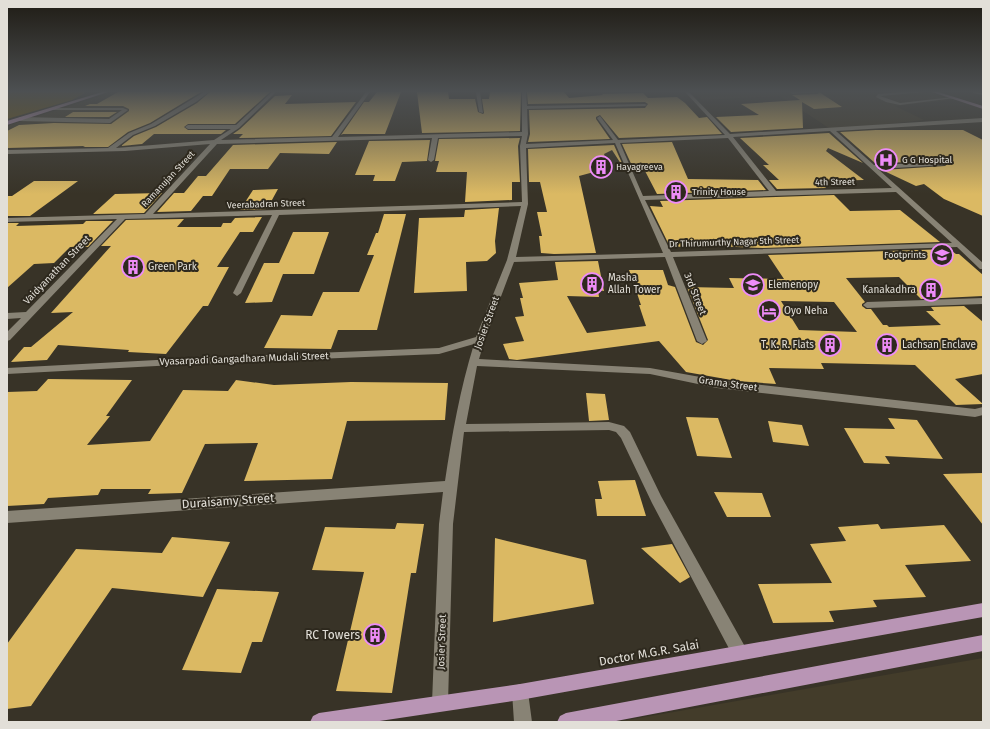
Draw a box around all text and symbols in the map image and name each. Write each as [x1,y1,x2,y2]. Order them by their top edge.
hospital icon: G G Hospital [873,147,899,173]
street label: Ramanujan Street [139,148,197,209]
building icon: Hayagreeva [588,154,614,180]
place label: G G Hospital [902,155,953,165]
place label: Hayagreeva [616,162,663,172]
street label: 4th Street [815,177,856,187]
building icon: Trinity House [663,179,689,205]
place label: Trinity House [692,187,746,197]
street label: Veerabadran Street [227,198,306,210]
street label: Vaidyanathan Street [21,233,93,307]
street label: Dr Thirumurthy Nagar 5th Street [669,235,800,249]
school or university icon: Footprints [929,242,955,268]
place label: Footprints [884,250,926,260]
building icon: Green Park [120,254,146,280]
place label: Green Park [148,261,198,273]
building icon: Masha Allah Tower [579,271,605,297]
street label: 3rd Street [681,271,709,317]
place label: Masha Allah Tower [608,272,661,296]
school or university icon: Elemenopy [740,272,766,298]
building icon: Kanakadhra [918,277,944,303]
place label: Elemenopy [768,279,818,291]
place label: Kanakadhra [862,284,916,296]
street label: Josier Street [472,295,502,351]
hotel icon: Oyo Neha [756,298,782,324]
place label: Oyo Neha [784,305,828,317]
building icon: T. K. R. Flats [817,332,843,358]
building icon: Lachsan Enclave [874,332,900,358]
place label: T. K. R. Flats [761,339,814,351]
place label: Lachsan Enclave [902,339,976,351]
street label: Vyasarpadi Gangadhara Mudali Street [159,350,329,368]
street label: Grama Street [698,374,758,394]
street label: Duraisamy Street [181,491,275,511]
street label: Josier Street [435,614,449,670]
building icon: RC Towers [362,622,388,648]
place label: RC Towers [305,628,360,642]
street label: Doctor M.G.R. Salai [598,637,700,669]

